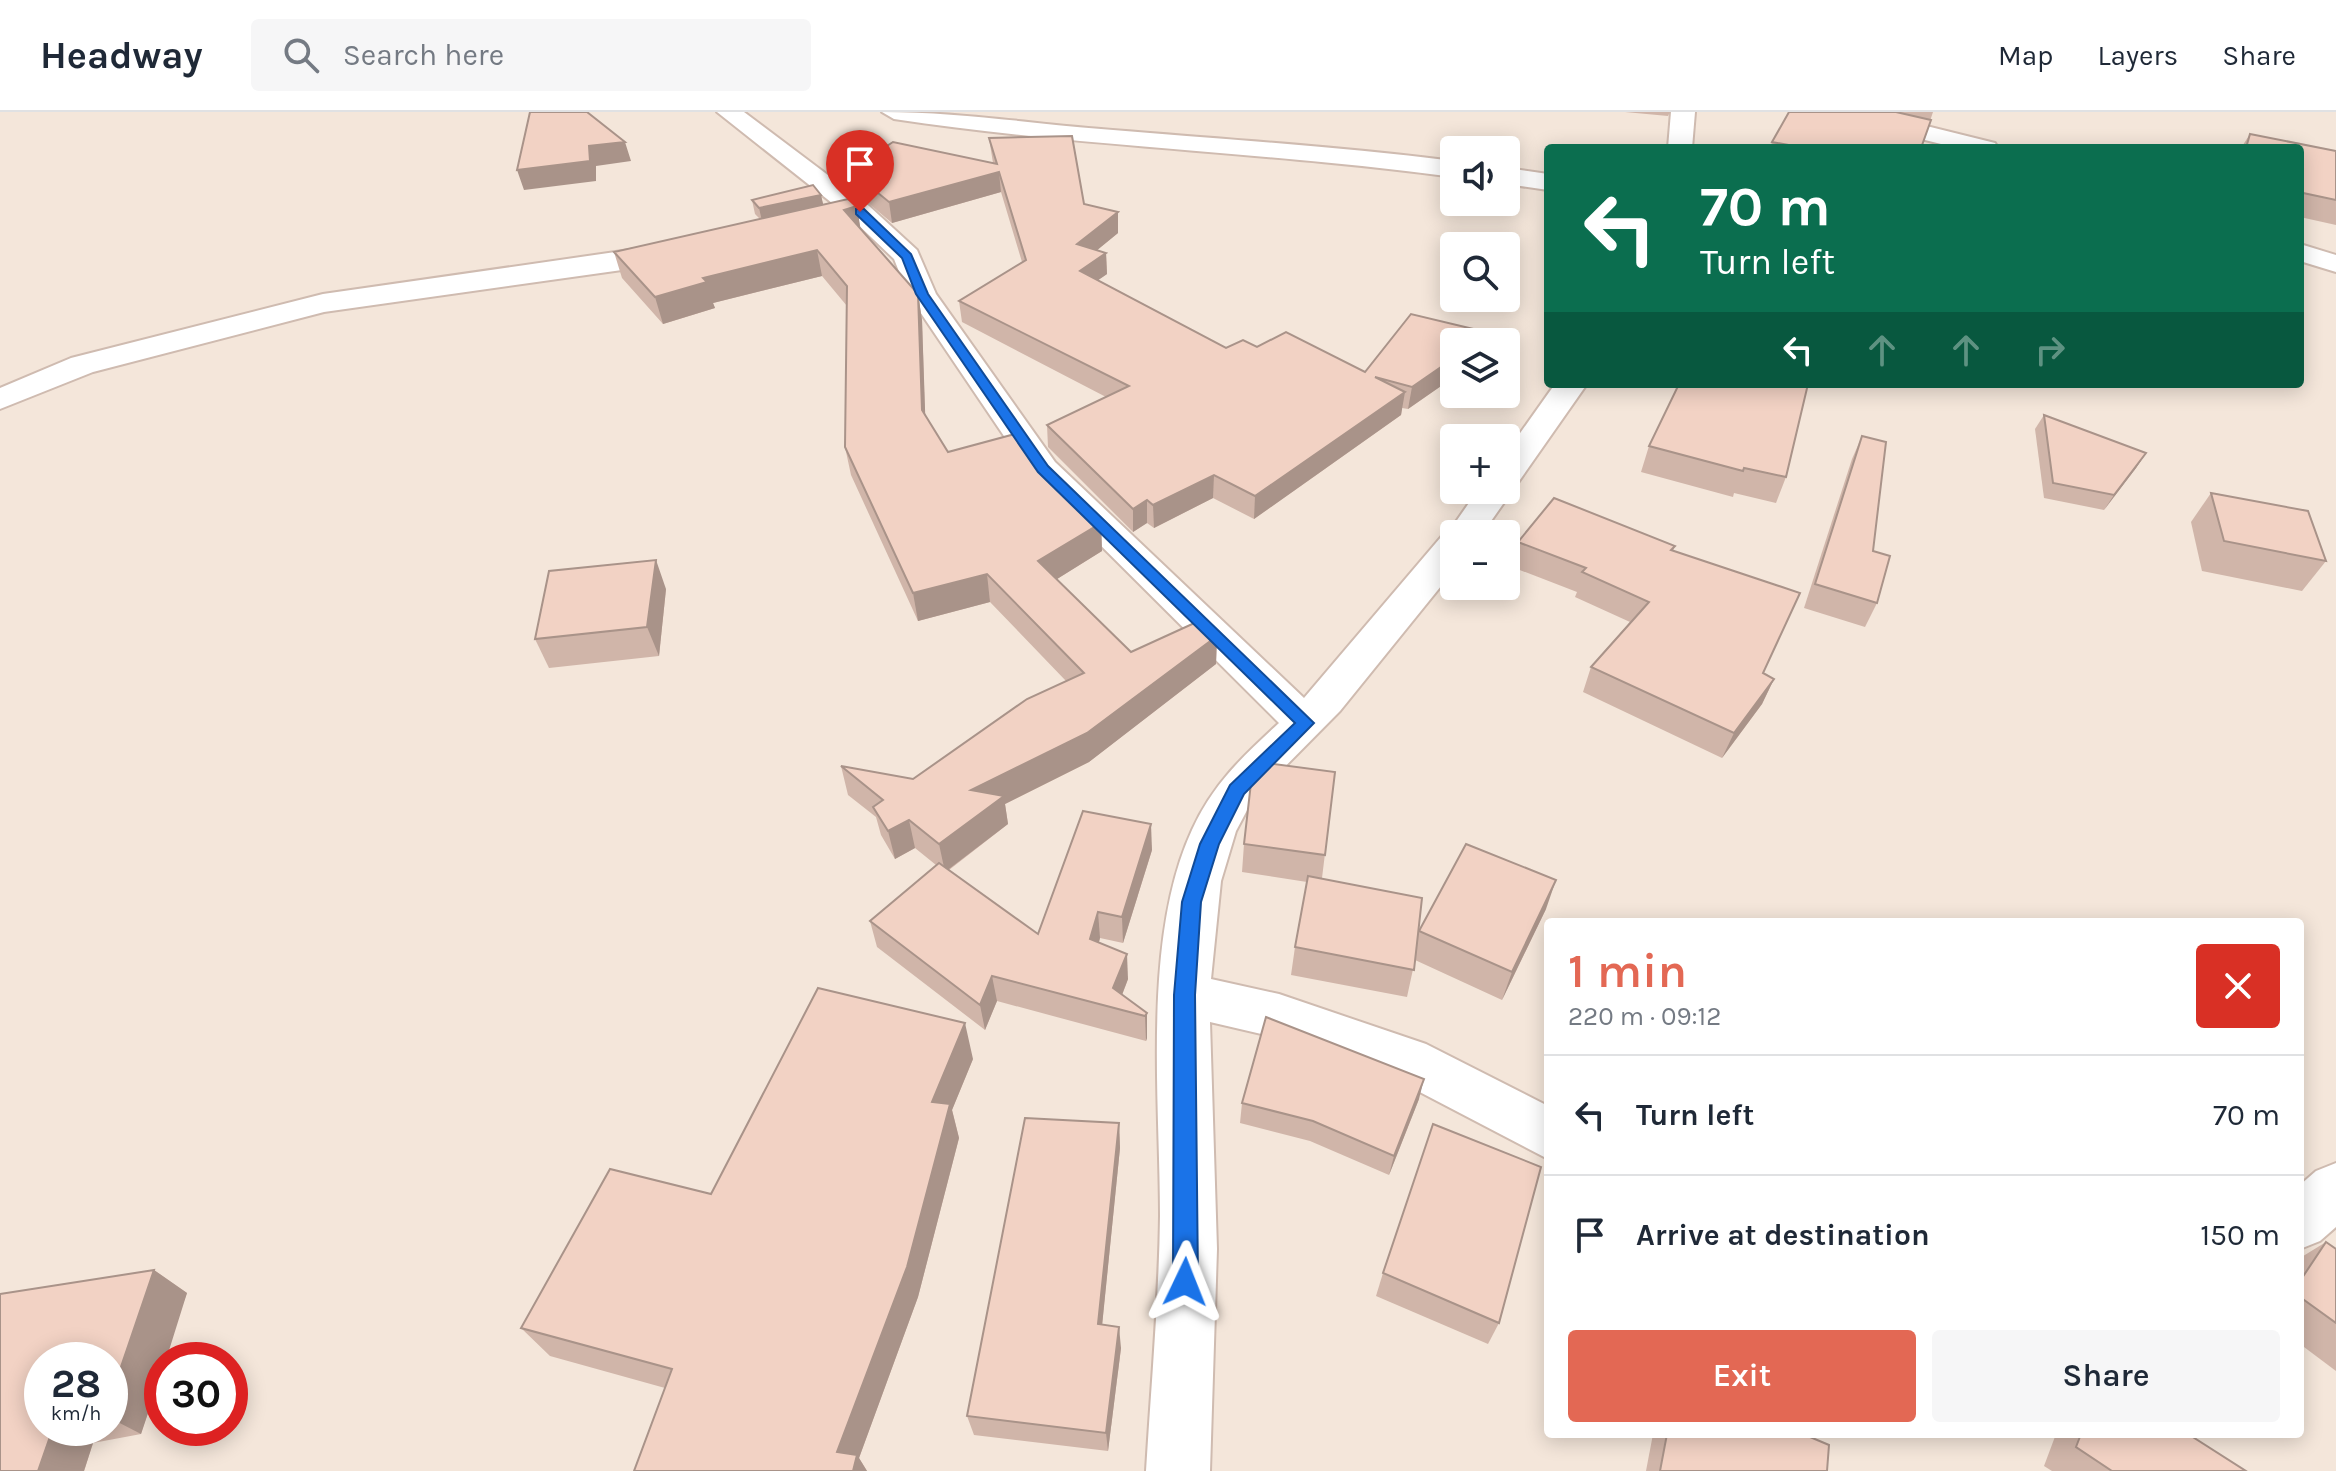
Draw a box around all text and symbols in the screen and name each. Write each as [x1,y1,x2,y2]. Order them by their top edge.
search box [251,19,811,91]
text: Headway [40,33,203,78]
icon: search [279,33,323,77]
text: Search here [343,37,504,73]
text: Map [1998,39,2053,72]
text: Layers [2097,39,2178,72]
text: Share [2222,39,2296,72]
pin [826,130,894,212]
map controls [1440,136,1520,600]
button: sound [1440,136,1520,216]
icon: arrive [838,142,882,186]
text: 70 m [1700,174,1831,239]
icon: left [1568,176,1672,280]
button: search [1440,232,1520,312]
text: Turn left [1700,241,1835,283]
button: layers [1440,328,1520,408]
icon: left [1776,328,1820,372]
icon: ahead [1860,328,1904,372]
icon: ahead [1944,328,1988,372]
icon: right [2028,328,2072,372]
button: + [1440,424,1520,504]
button: − [1440,520,1520,600]
text: 1 min [1568,943,1687,999]
button: close [2196,944,2280,1028]
text: 220 m · 09:12 [1568,1001,1721,1032]
icon: left [1568,1093,1612,1137]
text: Turn left [1636,1097,1754,1133]
text: 70 m [2213,1097,2280,1133]
icon: arrive [1568,1213,1612,1257]
text: Arrive at destination [1636,1217,1930,1253]
text: 150 m [2200,1217,2280,1253]
position arrow [1143,1240,1227,1324]
button: Exit [1568,1330,1916,1422]
button: Share [1932,1330,2280,1422]
speed limit sign: 30 [144,1342,248,1446]
text: 28 [51,1360,101,1407]
text: km/h [51,1402,101,1425]

